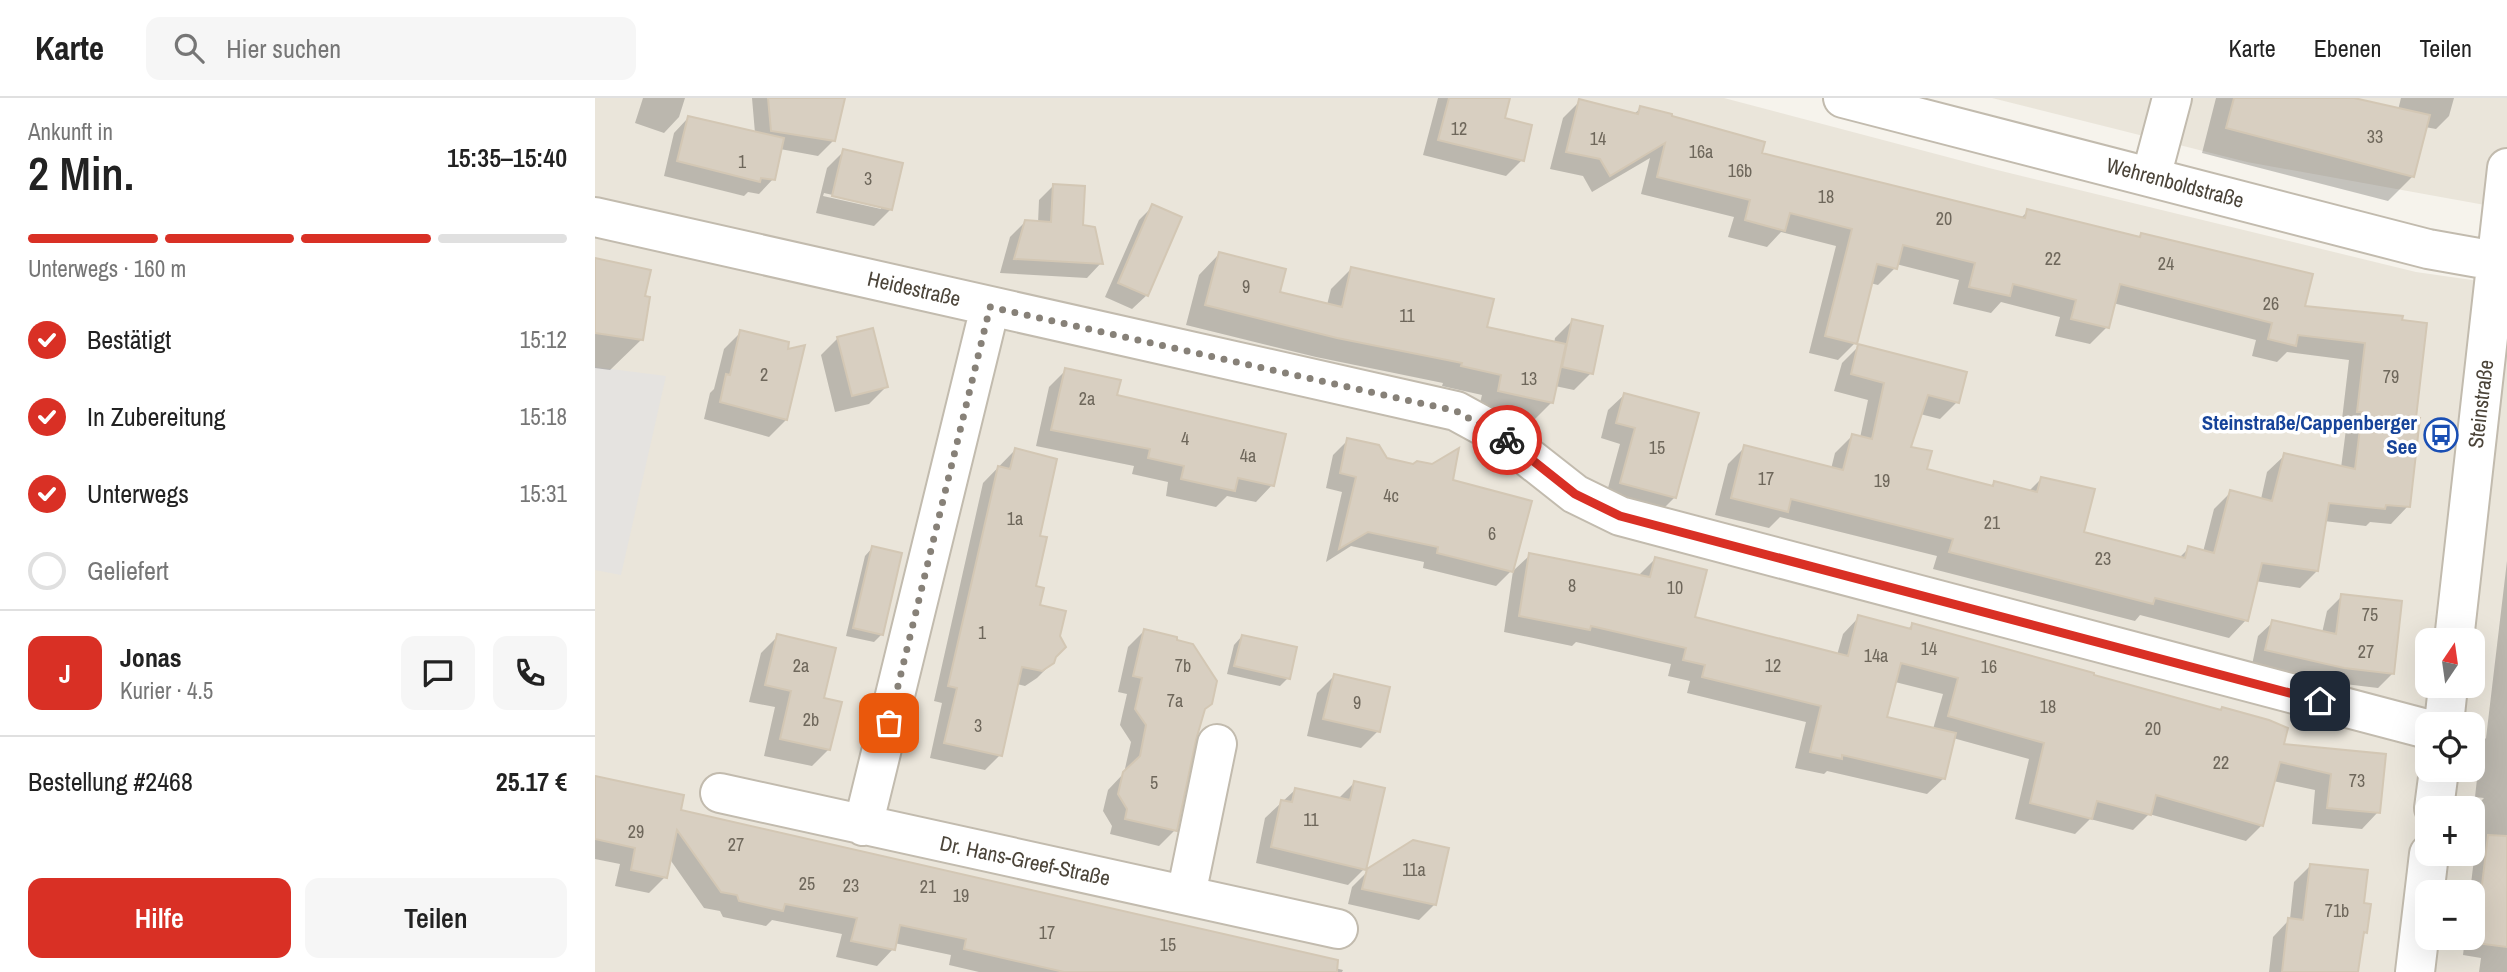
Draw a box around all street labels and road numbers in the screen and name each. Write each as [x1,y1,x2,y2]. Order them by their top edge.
street label: Wehrenboldstraße [2103,150,2247,215]
street label: Heidestraße [865,264,964,313]
street label: Steinstraße [2461,358,2500,450]
street label: Dr. Hans-Greef-Straße [937,828,1113,893]

